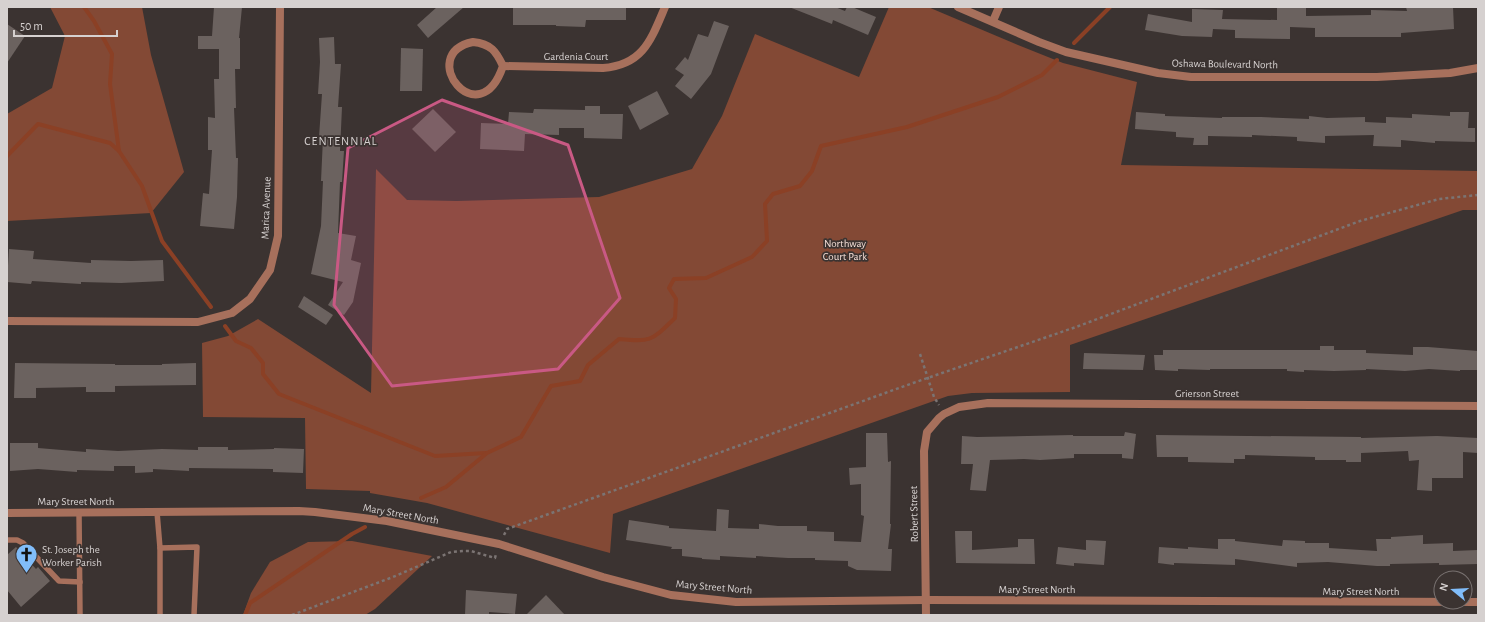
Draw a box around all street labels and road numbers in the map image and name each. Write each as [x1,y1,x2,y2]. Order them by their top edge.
street label: Gardenia Court [544,51,609,62]
street label: Oshawa Boulevard North [1172,58,1278,70]
street label: Marica Avenue [259,176,273,240]
street label: Grierson Street [1175,388,1239,399]
street label: Robert Street [908,485,920,542]
street label: Mary Street North [38,496,114,507]
street label: Mary Street North [362,502,440,526]
street label: Mary Street North [675,578,753,596]
street label: Mary Street North [999,584,1075,595]
street label: Mary Street North [1323,586,1399,597]

